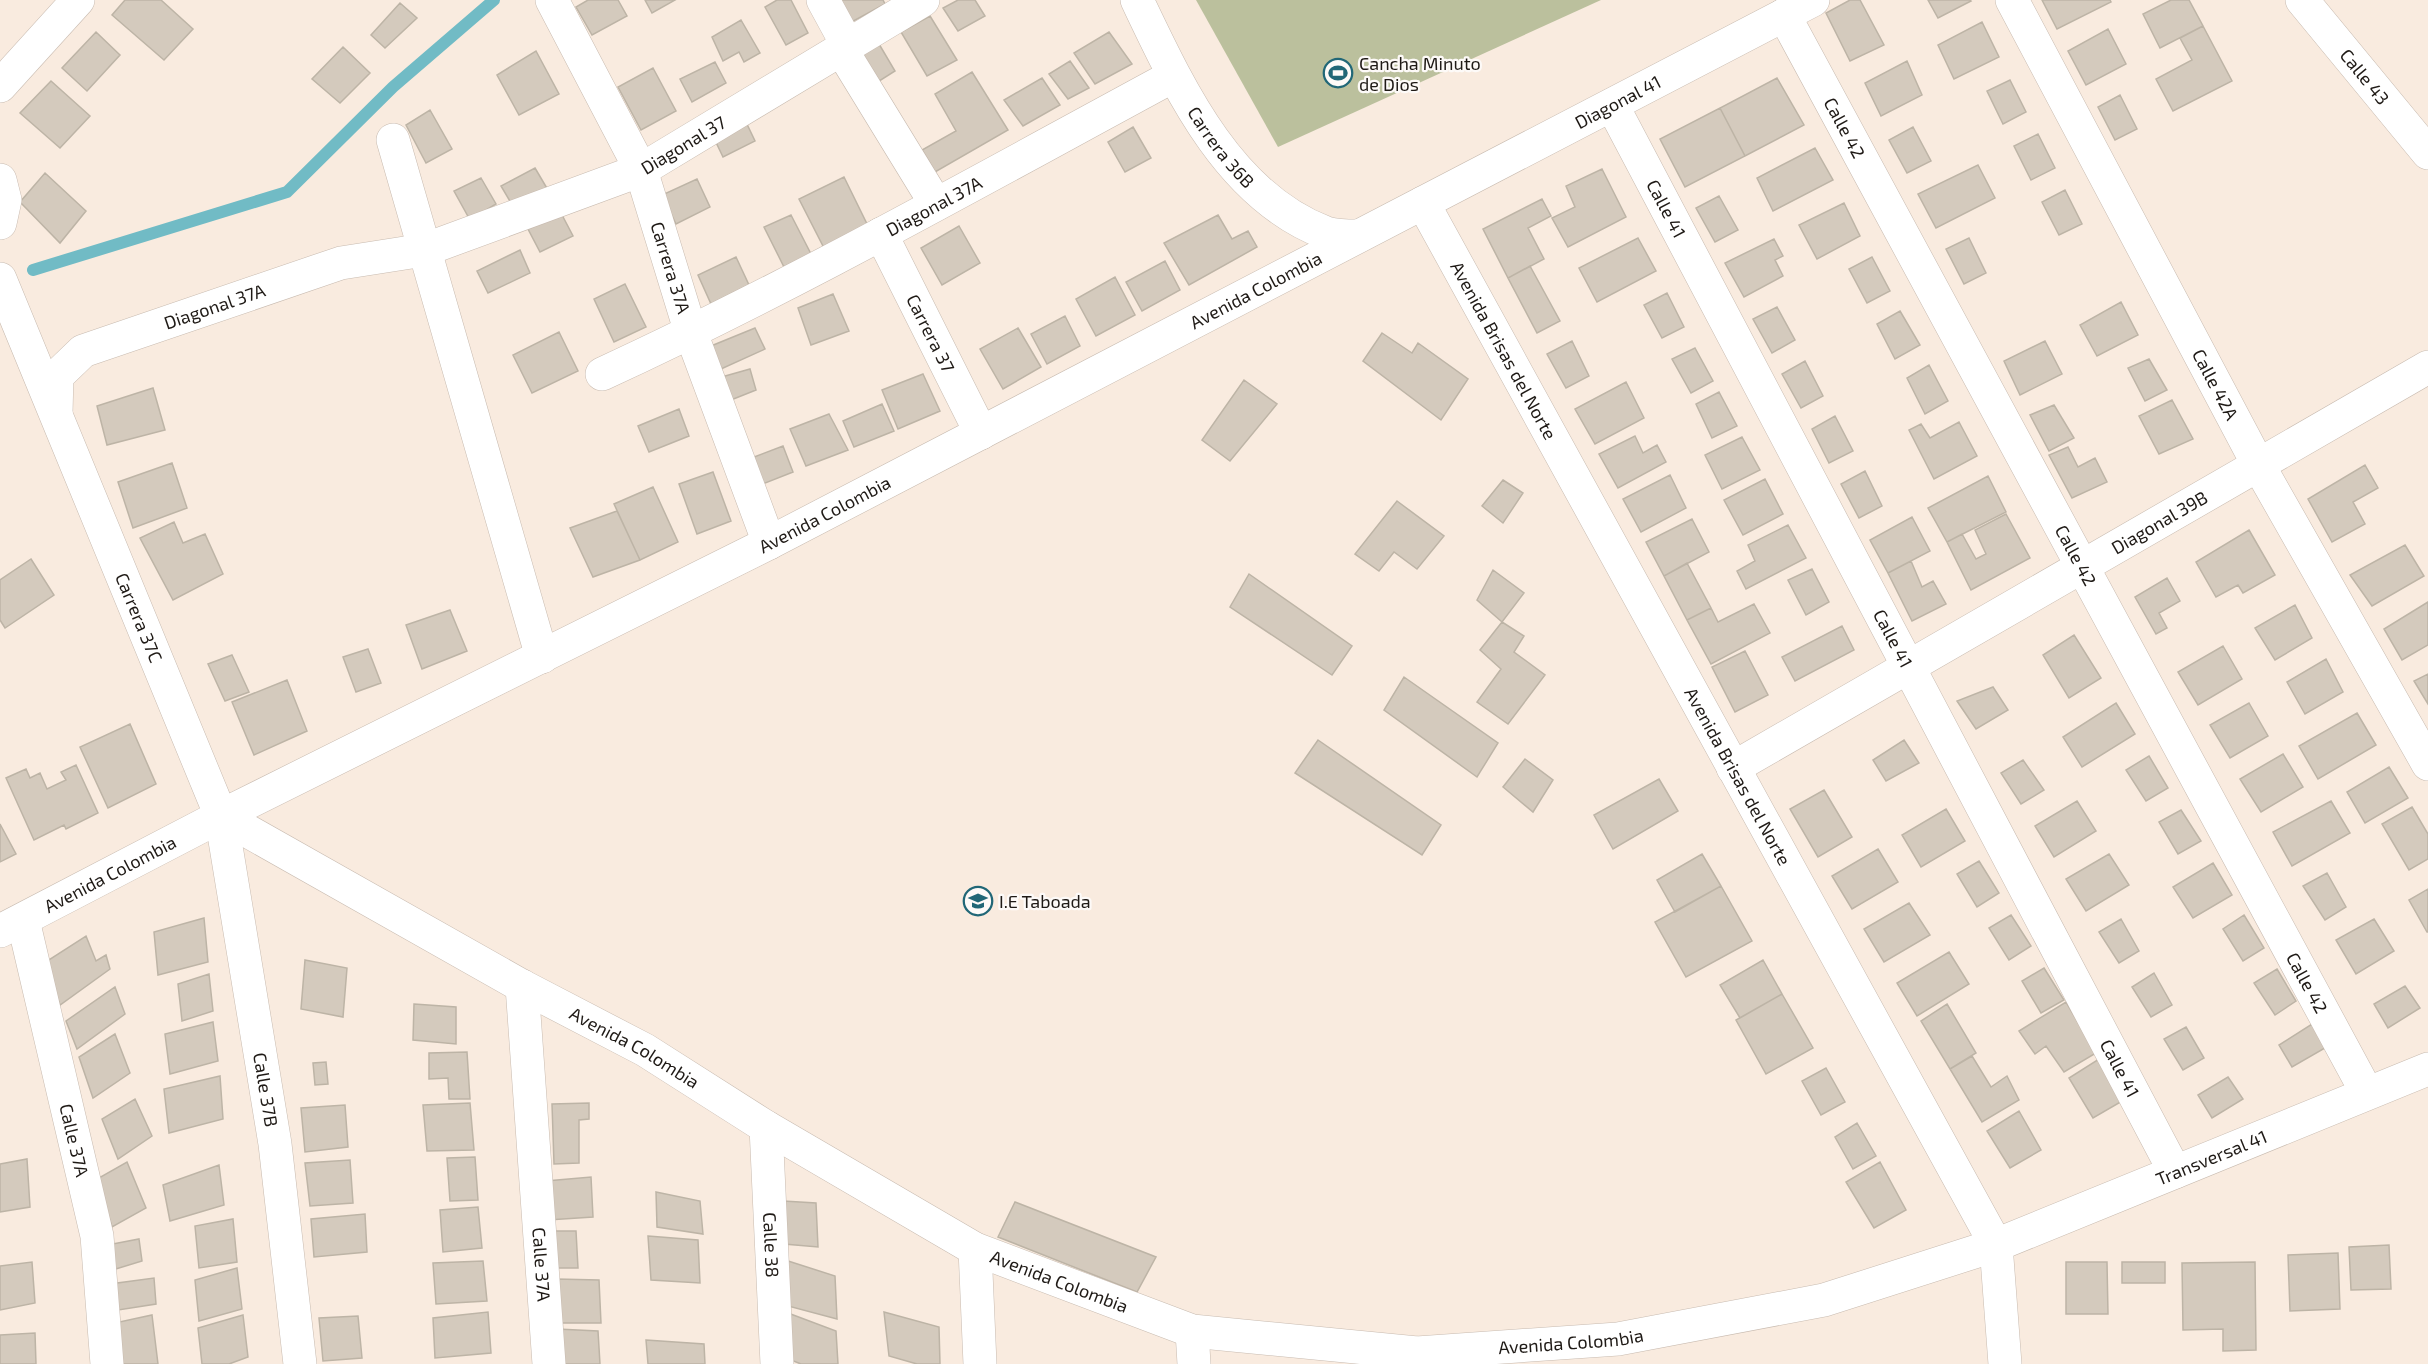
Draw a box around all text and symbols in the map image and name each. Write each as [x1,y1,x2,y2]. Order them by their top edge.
street label: Calle 43 [2336,44,2394,109]
place label: Cancha Minuto de Dios [1359,52,1481,95]
sports icon: Cancha Minuto de Dios [1322,57,1354,89]
street label: Diagonal 41 [1571,70,1665,133]
street label: Calle 42 [1820,93,1870,162]
street label: Carrera 36B [1183,102,1259,192]
street label: Diagonal 37 [637,111,729,179]
street label: Diagonal 37A [882,171,986,241]
street label: Calle 41 [1642,176,1691,241]
street label: Carrera 37A [647,219,696,317]
street label: Avenida Colombia [1186,246,1325,333]
street label: Avenida Brisas del Norte [1446,257,1562,443]
street label: Diagonal 37A [161,278,269,334]
street label: Carrera 37 [902,291,960,376]
street label: Calle 42A [2188,345,2244,424]
street label: Avenida Colombia [755,471,894,557]
street label: Diagonal 39B [2107,486,2211,558]
street label: Calle 42 [2051,521,2101,589]
street label: Carrera 37C [111,570,167,665]
street label: Calle 41 [1869,605,1918,671]
street label: Avenida Brisas del Norte [1680,683,1796,869]
street label: Avenida Colombia [40,830,180,917]
school or university icon: I.E Taboada [962,885,994,917]
place label: I.E Taboada [999,890,1091,912]
street label: Calle 42 [2282,948,2333,1017]
street label: Avenida Colombia [566,1002,704,1093]
street label: Calle 41 [2096,1035,2145,1101]
street label: Calle 37B [249,1051,283,1128]
street label: Calle 37A [55,1101,94,1180]
street label: Transversal 41 [2152,1125,2270,1190]
street label: Calle 38 [759,1212,784,1278]
street label: Calle 37A [528,1226,556,1303]
street label: Avenida Colombia [987,1245,1131,1317]
street label: Avenida Colombia [1497,1323,1645,1358]

